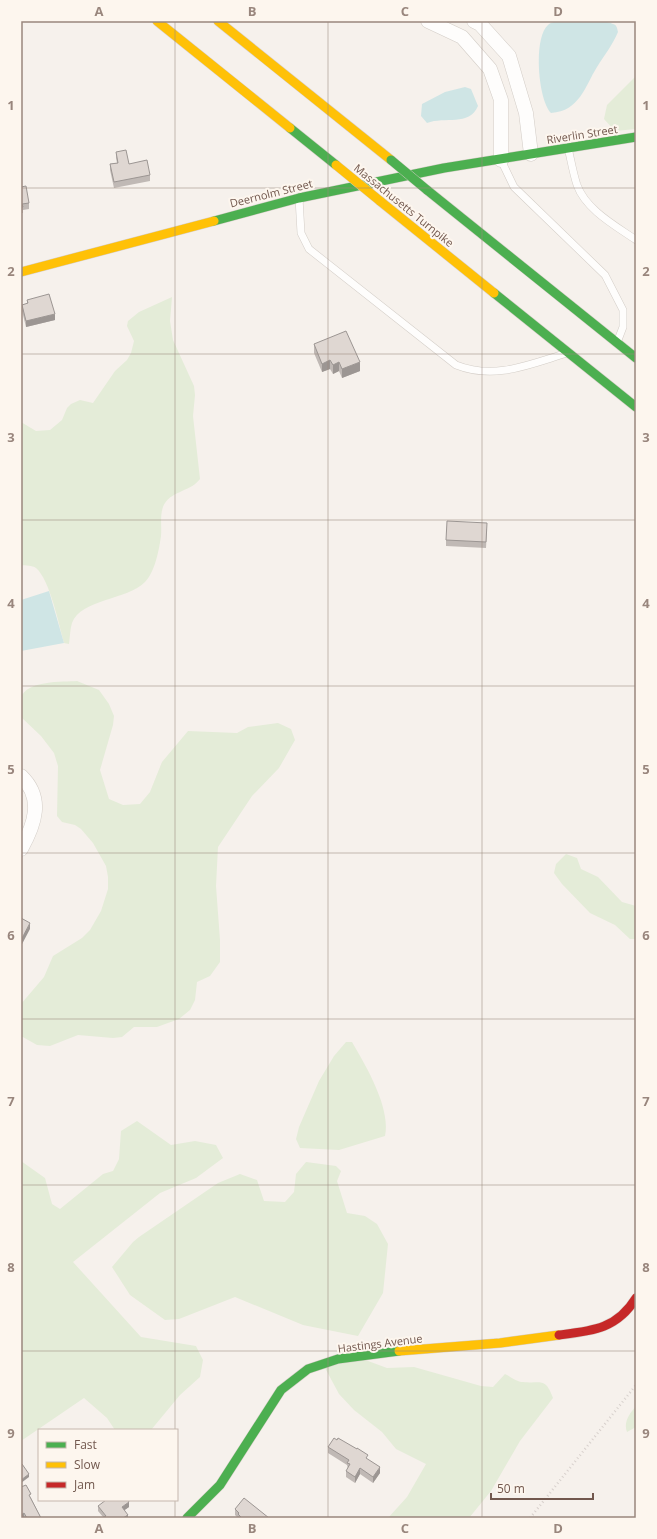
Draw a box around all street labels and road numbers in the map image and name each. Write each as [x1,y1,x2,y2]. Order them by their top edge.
street label: Riverlin Street [545,121,619,147]
street label: Massachusetts Turnpike [351,160,457,250]
street label: Deernolm Street [228,175,314,211]
street label: Hastings Avenue [337,1330,423,1356]

